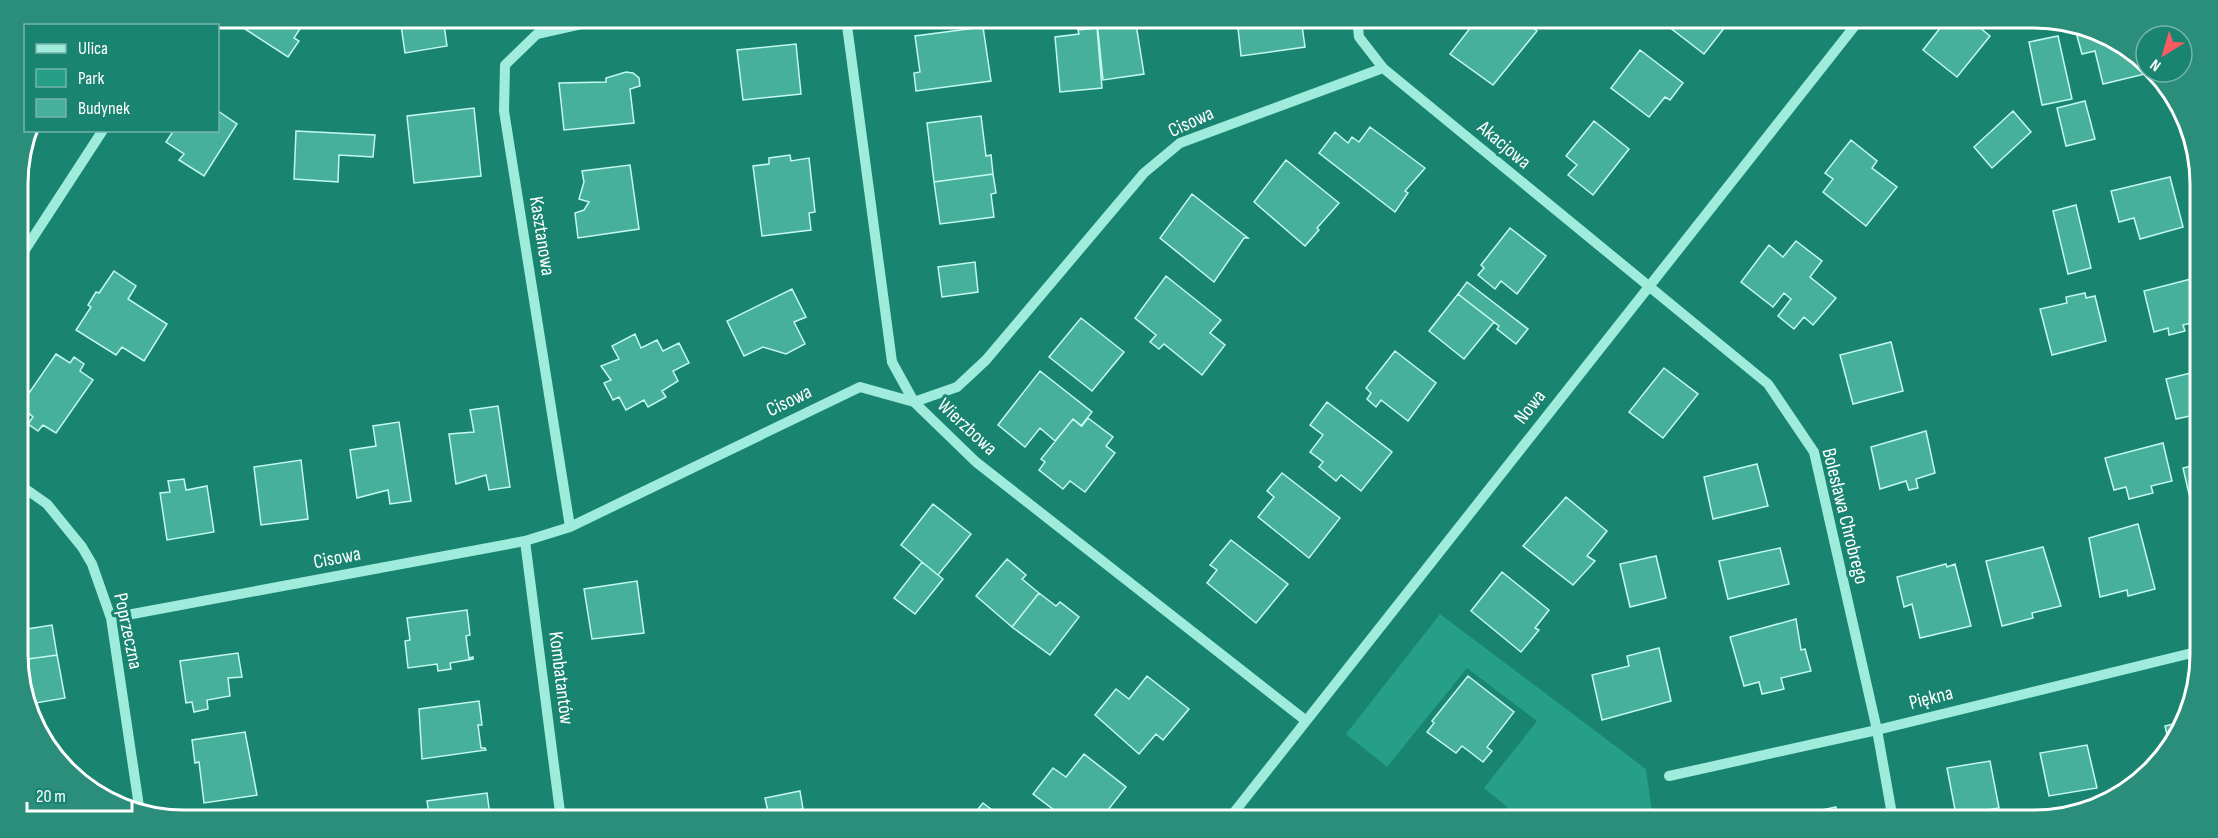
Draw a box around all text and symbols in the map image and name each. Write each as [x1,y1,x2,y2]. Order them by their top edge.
legend [24,24,219,132]
north arrow [2134,24,2194,84]
text: Ulica [78,38,108,59]
text: N [2147,55,2165,75]
text: Park [78,68,104,89]
text: Budynek [78,98,130,119]
street label: Cisowa [1164,101,1218,143]
street label: Akacjowa [1472,115,1536,174]
street label: Kasztanowa [524,195,560,277]
street label: Cisowa [762,380,816,422]
street label: Nowa [1509,385,1551,429]
street label: Wierzbowa [932,393,1002,461]
street label: Bolesława Chrobrego [1817,446,1873,586]
street label: Cisowa [311,542,363,574]
street label: Poprzeczna [108,591,148,671]
street label: Kombatantów [543,630,579,726]
street label: Piękna [1907,681,1955,715]
scale bar [27,775,132,813]
text: 20 m [36,786,66,807]

